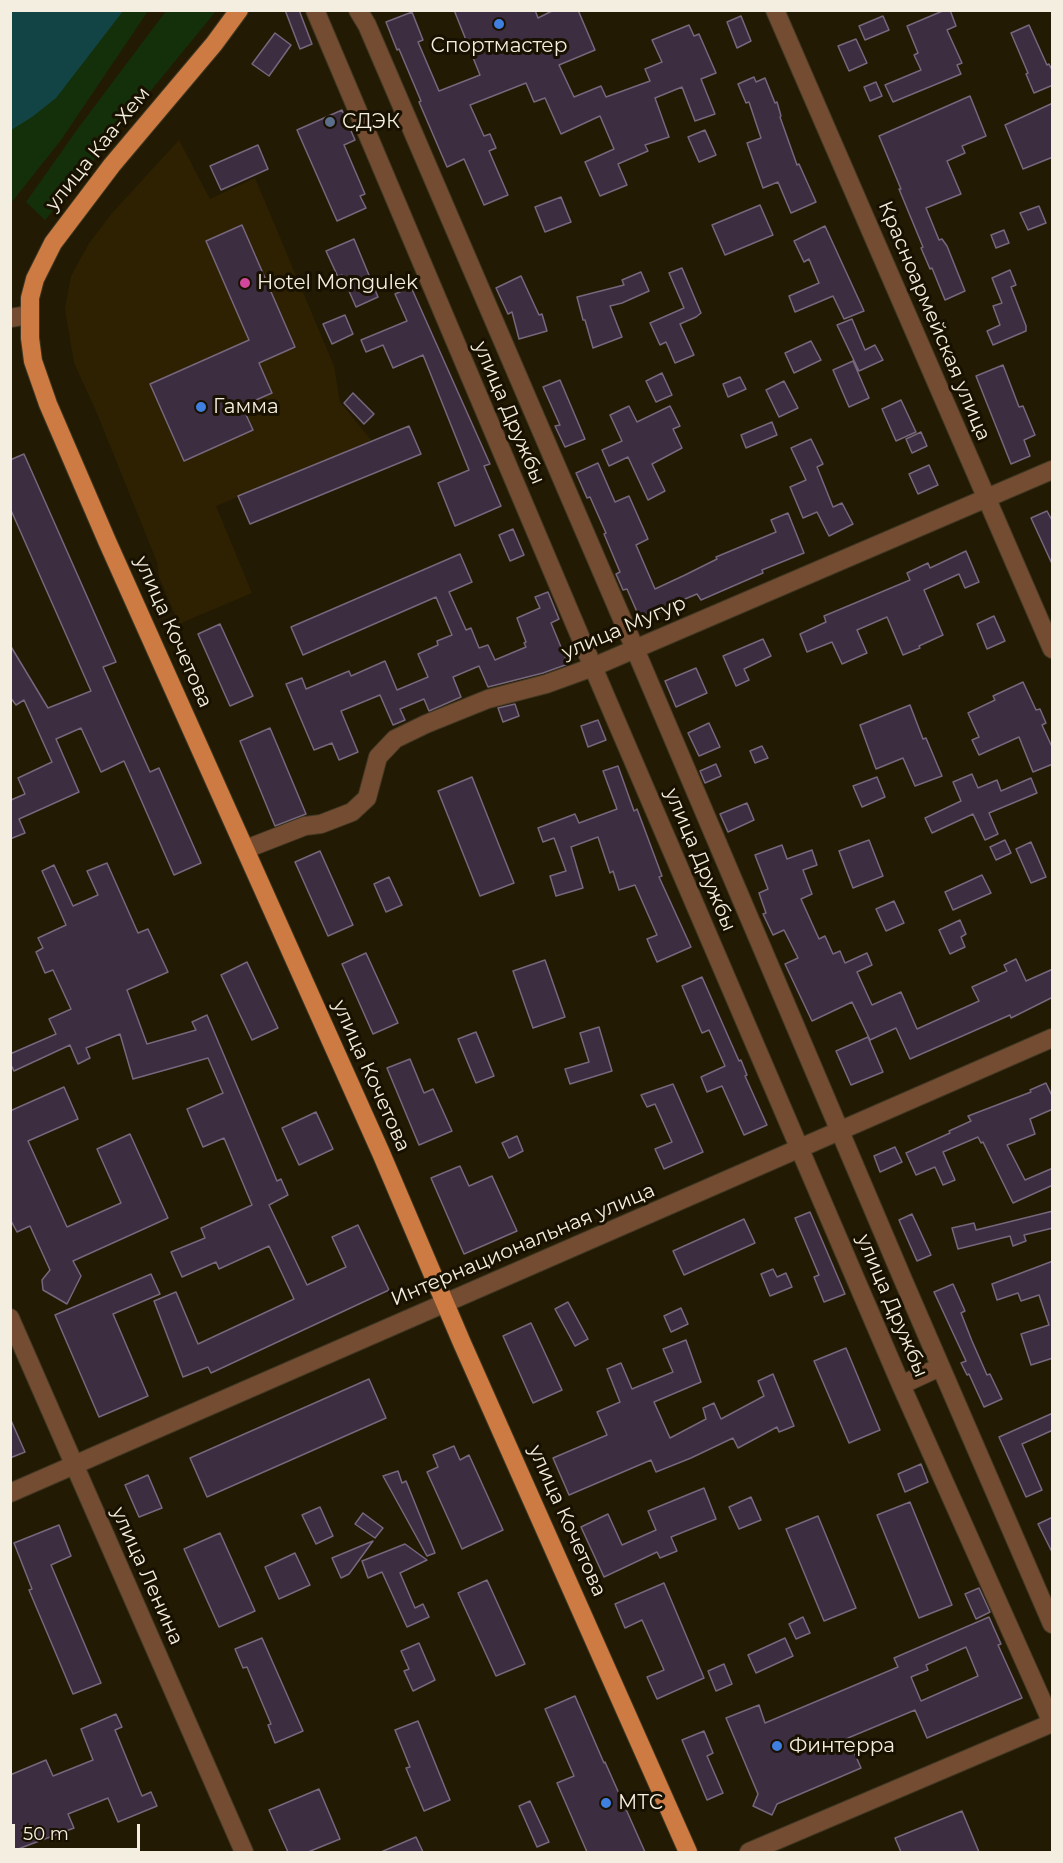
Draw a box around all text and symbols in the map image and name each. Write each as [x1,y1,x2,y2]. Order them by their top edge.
marker: Спортмастер [492,17,506,31]
place label: Спортмастер [431,34,567,58]
street label: улица Каа-Хем [41,82,155,216]
place label: СДЭК [342,110,400,134]
marker: СДЭК [323,115,337,129]
street label: Красноармейская улица [873,198,995,444]
place label: Hotel Mongulek [257,271,418,295]
marker: Hotel Mongulek [238,276,252,290]
street label: улица Дружбы [468,338,550,488]
place label: Гамма [213,395,279,419]
marker: Гамма [194,400,208,414]
street label: улица Кочетова [129,553,217,711]
street label: улица Мугур [558,591,690,665]
street label: улица Дружбы [659,785,741,935]
street label: улица Кочетова [327,997,415,1155]
street label: Интернациональная улица [387,1178,659,1312]
street label: улица Дружбы [851,1231,933,1381]
street label: улица Кочетова [523,1442,611,1600]
street label: улица Ленина [106,1503,188,1649]
place label: Финтерра [789,1734,895,1758]
marker: Финтерра [770,1739,784,1753]
place label: МТС [618,1791,663,1815]
marker: МТС [599,1796,613,1810]
scale bar [15,1812,142,1850]
text: 50 m [23,1823,69,1845]

